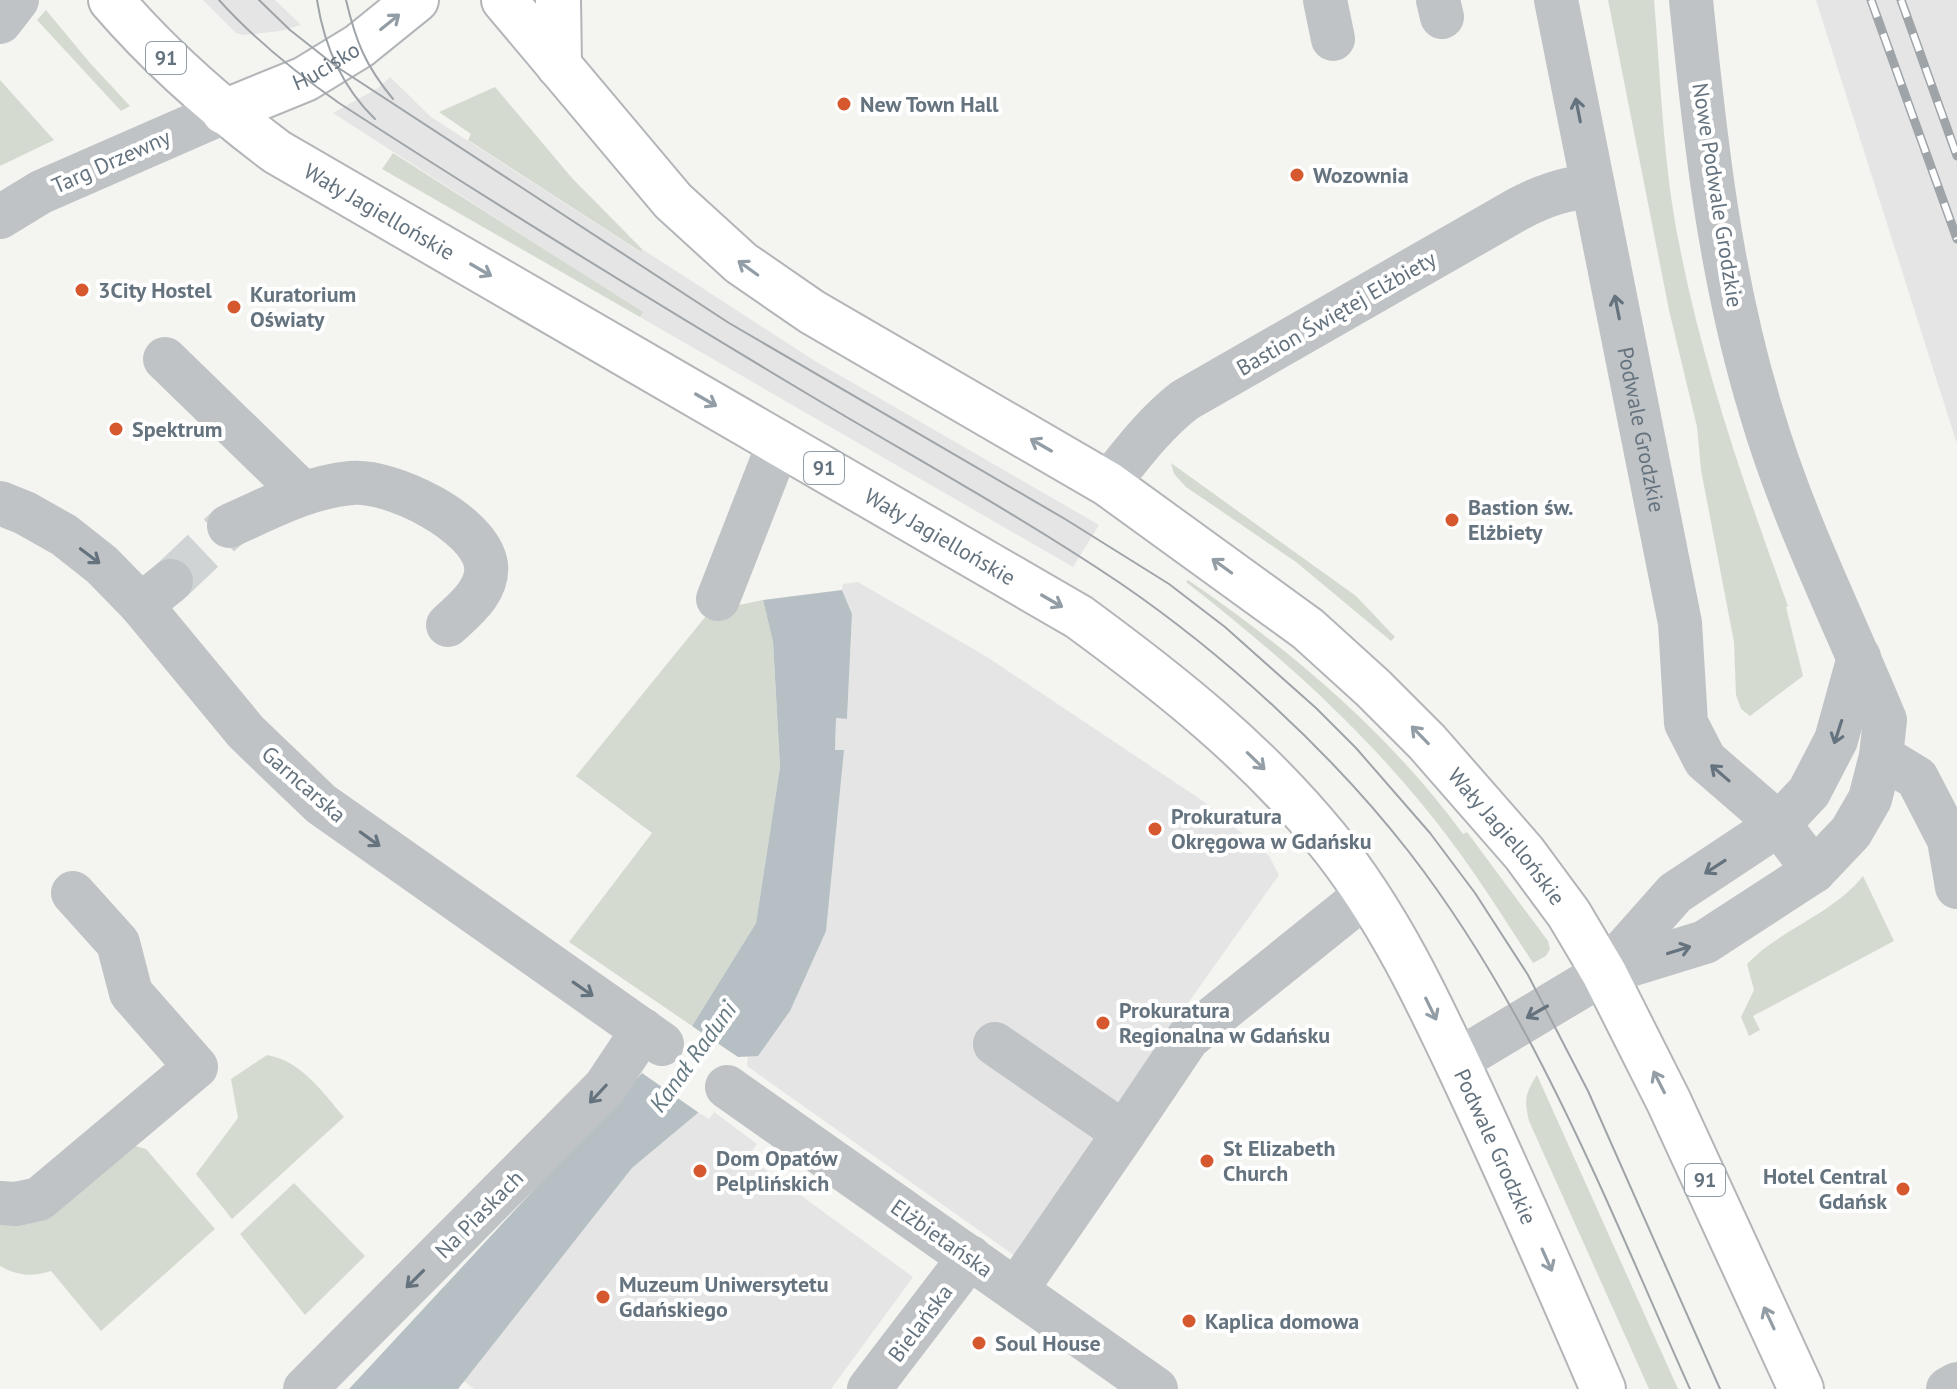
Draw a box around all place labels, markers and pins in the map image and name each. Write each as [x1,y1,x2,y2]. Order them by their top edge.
place label: New Town Hall [860,90,999,118]
marker: New Town Hall [835,95,853,113]
place label: Wozownia [1313,161,1409,189]
marker: Wozownia [1288,166,1306,184]
place label: 3City Hostel [98,276,212,304]
place label: Kuratorium Oświaty [250,280,356,333]
marker: 3City Hostel [73,281,91,299]
marker: Kuratorium Oświaty [225,298,243,316]
place label: Spektrum [132,415,222,443]
marker: Spektrum [107,420,125,438]
place label: Bastion św. Elżbiety [1468,493,1574,546]
marker: Bastion św. Elżbiety [1443,511,1461,529]
place label: Prokuratura Okręgowa w Gdańsku [1171,802,1372,855]
marker: Prokuratura Okręgowa w Gdańsku [1146,820,1164,838]
place label: Prokuratura Regionalna w Gdańsku [1119,996,1330,1049]
marker: Prokuratura Regionalna w Gdańsku [1094,1014,1112,1032]
place label: St Elizabeth Church [1223,1134,1335,1187]
place label: Dom Opatów Pelplińskich [716,1144,839,1197]
marker: St Elizabeth Church [1198,1152,1216,1170]
marker: Dom Opatów Pelplińskich [691,1162,709,1180]
place label: Hotel Central Gdańsk [1763,1162,1888,1215]
marker: Hotel Central Gdańsk [1894,1180,1912,1198]
place label: Muzeum Uniwersytetu Gdańskiego [619,1270,829,1323]
marker: Muzeum Uniwersytetu Gdańskiego [594,1288,612,1306]
place label: Kaplica domowa [1205,1307,1359,1335]
marker: Kaplica domowa [1180,1312,1198,1330]
place label: Soul House [995,1329,1101,1357]
marker: Soul House [970,1334,988,1352]

